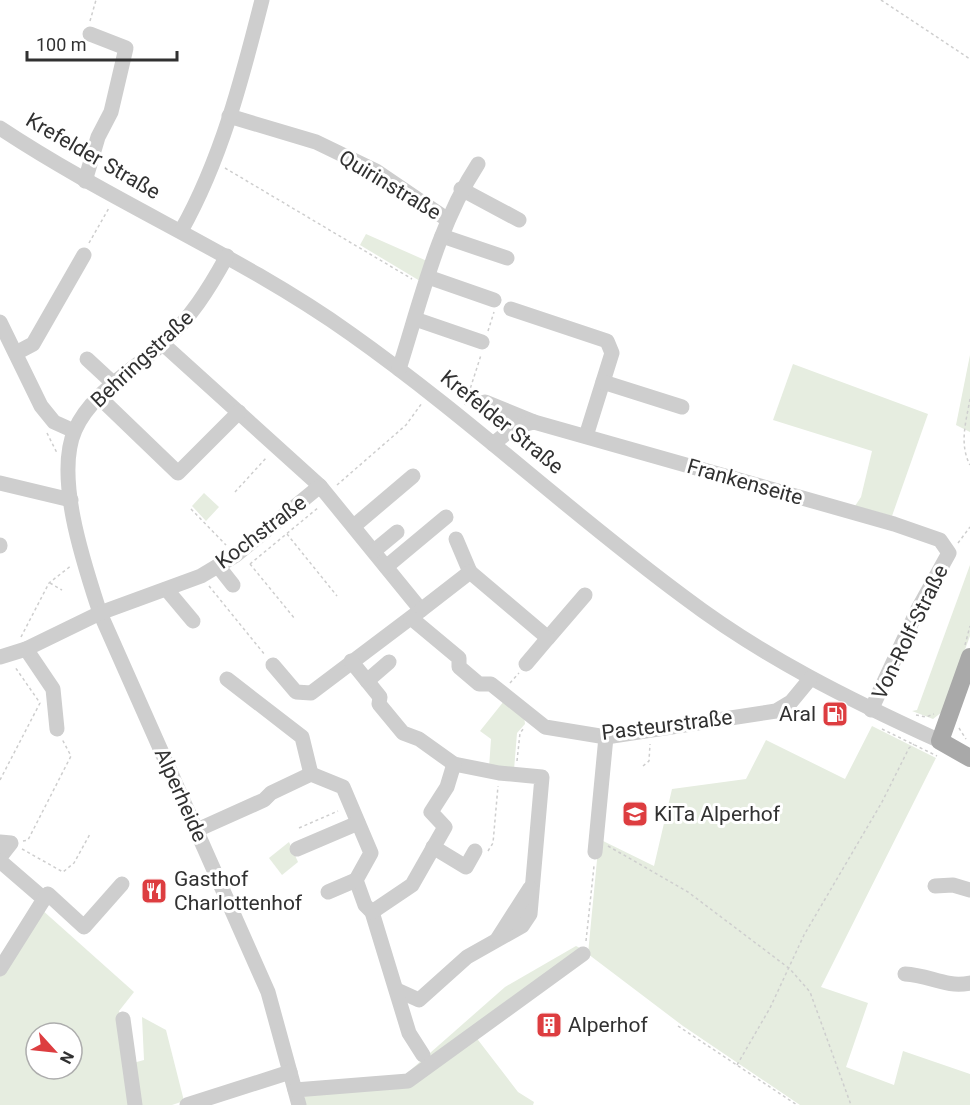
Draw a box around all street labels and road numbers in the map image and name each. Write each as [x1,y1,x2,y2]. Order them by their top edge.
street label: Krefelder Straße [22,108,164,204]
street label: Quirinstraße [335,145,445,225]
street label: Behringstraße [86,306,198,412]
street label: Krefelder Straße [436,365,568,479]
street label: Frankenseite [684,454,806,510]
street label: Kochstraße [211,490,311,574]
street label: Von-Rolf-Straße [867,561,953,703]
street label: Pasteurstraße [600,705,734,745]
street label: Alperheide [150,745,212,845]

